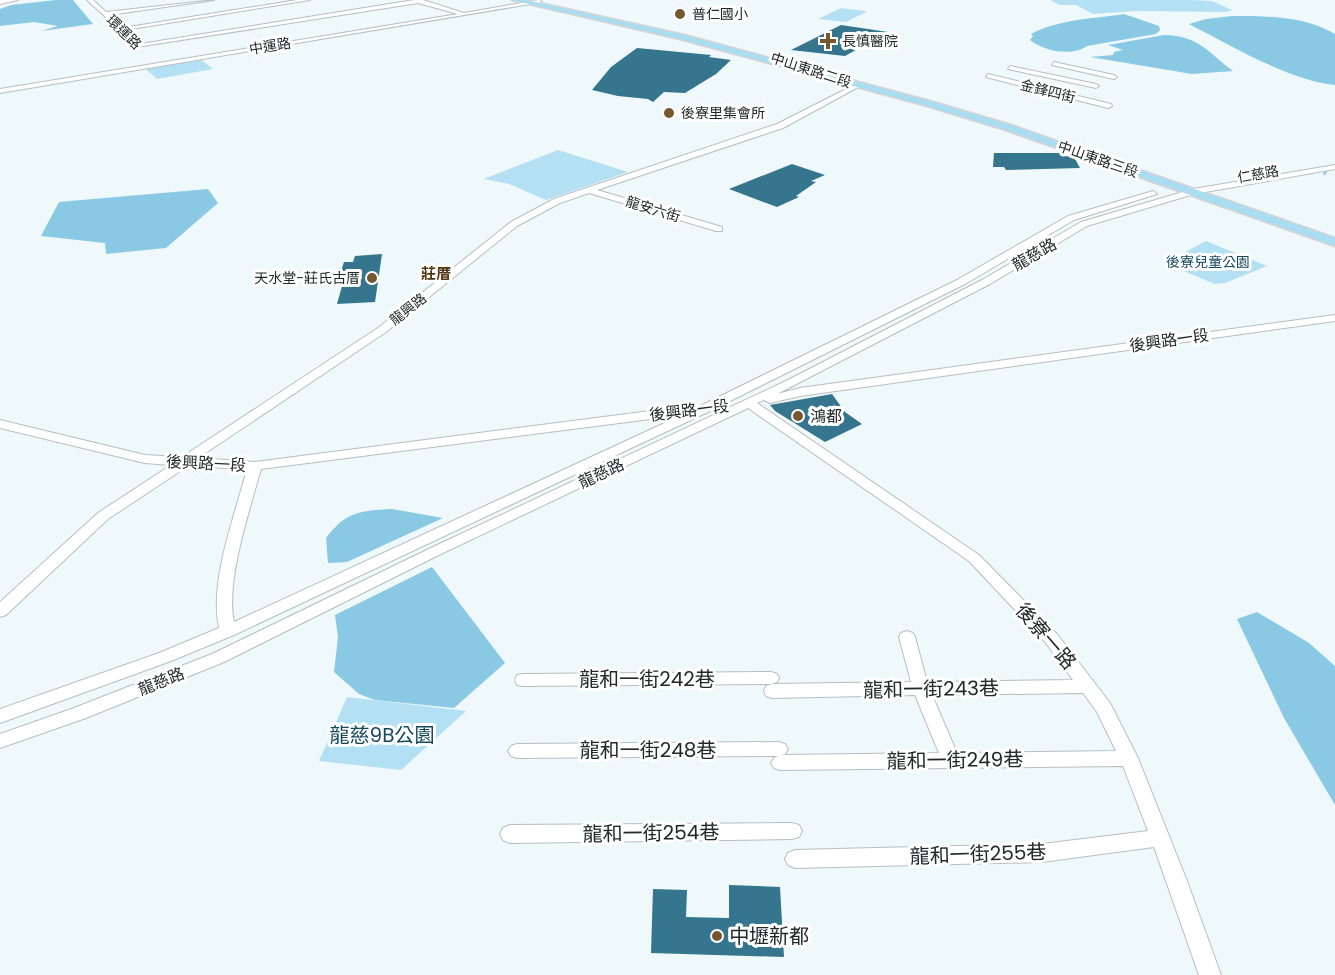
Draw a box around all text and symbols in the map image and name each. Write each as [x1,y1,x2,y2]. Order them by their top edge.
place label: 普仁國小 [692,4,748,24]
marker: 普仁國小 [673,7,687,21]
street label: 環運路 [102,10,146,54]
place label: 長慎醫院 [842,31,898,51]
marker: 長慎醫院 [819,32,837,50]
street label: 中運路 [248,33,292,59]
street label: 中山東路二段 [768,48,854,92]
street label: 金鋒四街 [1018,75,1078,107]
place label: 後寮里集會所 [681,103,765,123]
marker: 後寮里集會所 [662,106,676,120]
street label: 中山東路三段 [1055,136,1141,182]
street label: 仁慈路 [1236,161,1280,187]
street label: 龍安六街 [623,191,683,227]
street label: 龍慈路 [1008,232,1061,276]
park label: 後寮兒童公園 [1166,252,1250,272]
district label: 莊厝 [421,263,451,284]
place label: 天水堂-莊氏古厝 [254,268,360,288]
marker: 天水堂-莊氏古厝 [365,271,379,285]
street label: 龍興路 [385,288,431,330]
street label: 後興路一段 [1128,324,1210,357]
street label: 後興路一段 [648,394,730,427]
place label: 鴻都 [810,405,842,428]
marker: 鴻都 [791,409,805,423]
street label: 後興路一段 [165,450,247,477]
street label: 龍慈路 [575,453,628,494]
street label: 後寮一路 [1009,597,1083,675]
street label: 龍慈路 [135,662,188,701]
street label: 龍和一街242巷 [579,665,715,693]
street label: 龍和一街243巷 [863,674,999,704]
park label: 龍慈9B公園 [330,721,434,749]
street label: 龍和一街248巷 [580,736,716,764]
street label: 龍和一街249巷 [886,745,1024,775]
street label: 龍和一街254巷 [582,818,720,848]
street label: 龍和一街255巷 [909,838,1047,870]
place label: 中壢新都 [729,922,809,950]
marker: 中壢新都 [710,929,724,943]

